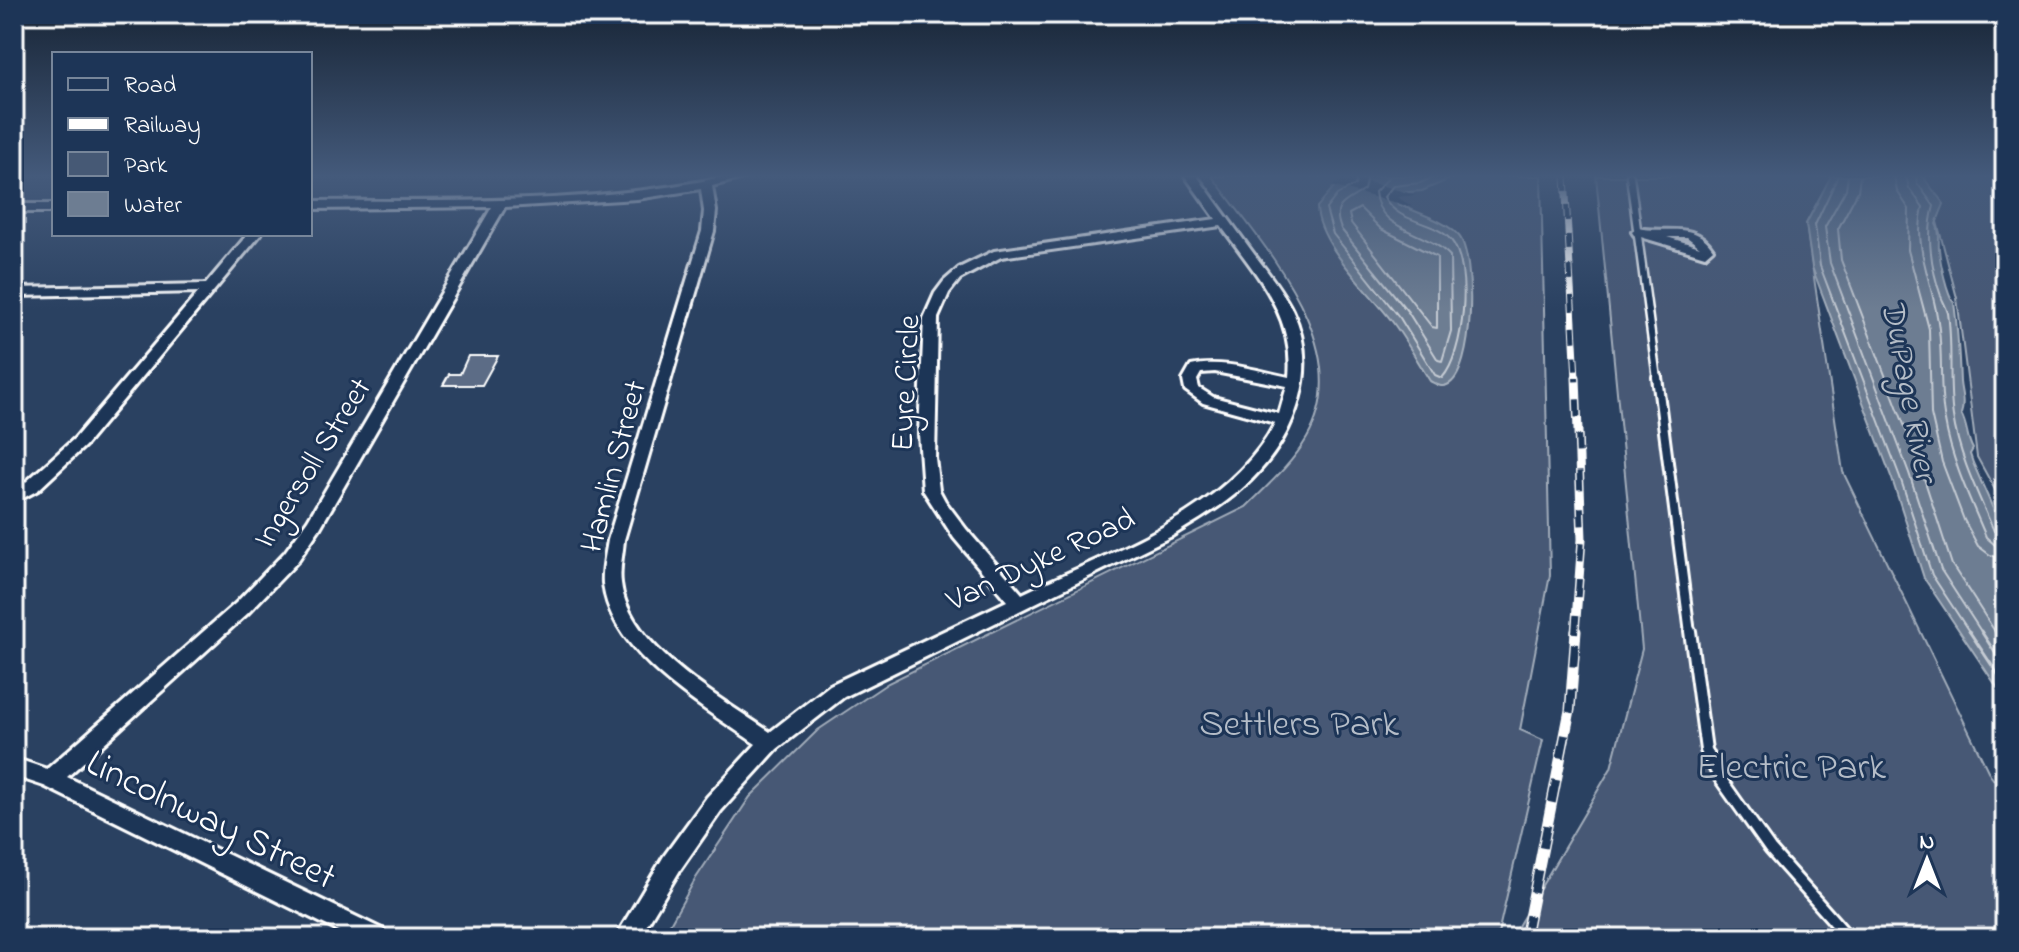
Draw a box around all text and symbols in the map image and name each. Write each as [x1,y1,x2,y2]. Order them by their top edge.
legend [52,52,312,236]
text: Road [124,69,177,104]
text: Railway [124,109,201,145]
text: Park [124,149,168,184]
text: Water [124,189,182,224]
water label: DuPage River [1865,296,1950,490]
street label: Eyre Circle [880,313,935,453]
street label: Ingersoll Street [243,369,385,558]
street label: Hamlin Street [570,375,661,558]
street label: Van Dyke Road [938,497,1144,626]
park label: Settlers Park [1199,698,1399,754]
street label: Lincolnway Street [76,737,345,906]
park label: Electric Park [1696,741,1886,797]
north arrow [1887,820,1967,900]
text: N [1920,827,1934,859]

